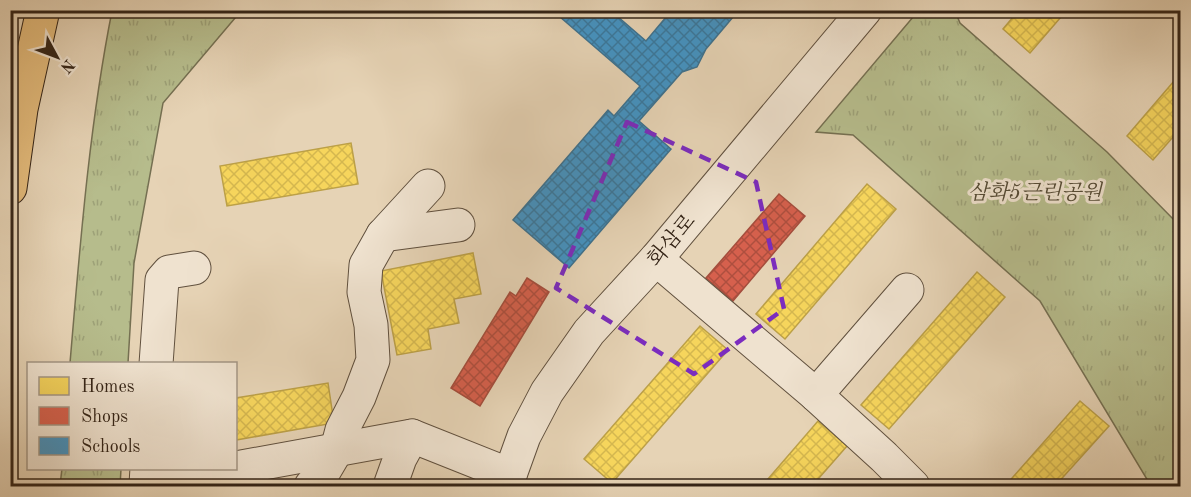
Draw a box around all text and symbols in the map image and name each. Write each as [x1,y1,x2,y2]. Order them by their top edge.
north arrow [27,27,87,87]
text: N [56,56,77,76]
park label: 삼화5근린공원 [968,181,1104,204]
street label: 화삼로 [643,210,700,271]
legend [27,362,237,470]
text: Homes [81,378,135,396]
text: Shops [81,408,128,426]
text: Schools [81,438,141,456]

